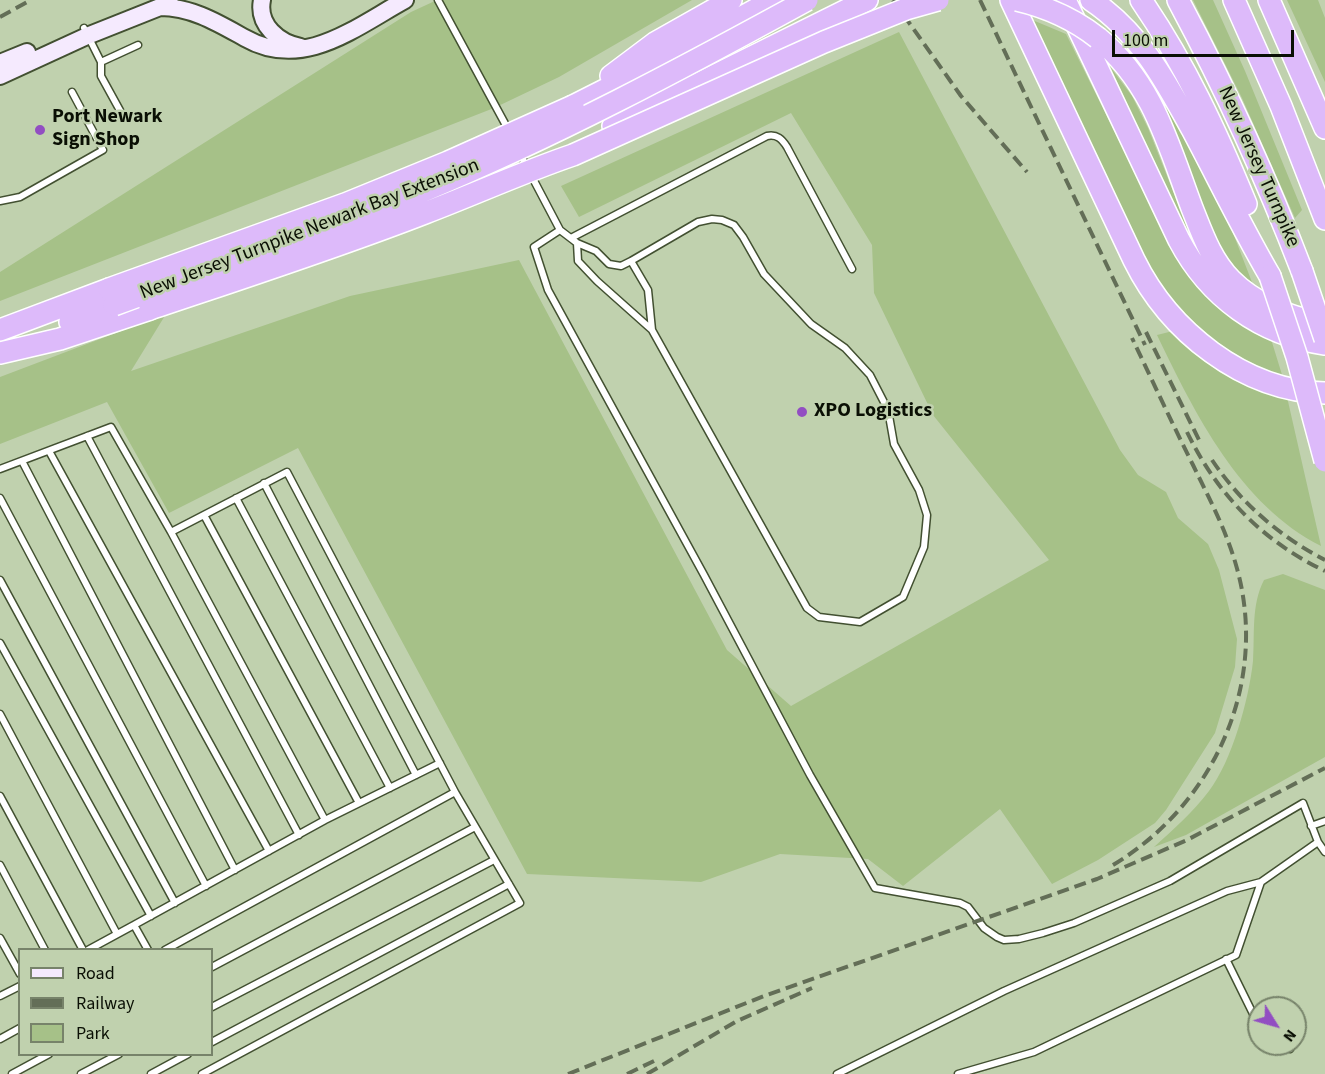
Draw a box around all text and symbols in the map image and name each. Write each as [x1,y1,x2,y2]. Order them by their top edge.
scale bar [1115,18,1296,56]
text: 100 m [1123,28,1168,53]
street label: New Jersey Turnpike [1212,83,1304,251]
place label: Port Newark Sign Shop [52,106,163,153]
marker: Port Newark Sign Shop [33,123,47,137]
street label: New Jersey Turnpike Newark Bay Extension [137,154,483,306]
place label: XPO Logistics [814,400,932,424]
marker: XPO Logistics [795,405,809,419]
legend [18,948,213,1056]
text: Road [76,961,115,986]
text: Railway [76,991,135,1016]
north arrow [1247,996,1307,1056]
text: Park [76,1021,110,1046]
text: N [1278,1025,1302,1046]

